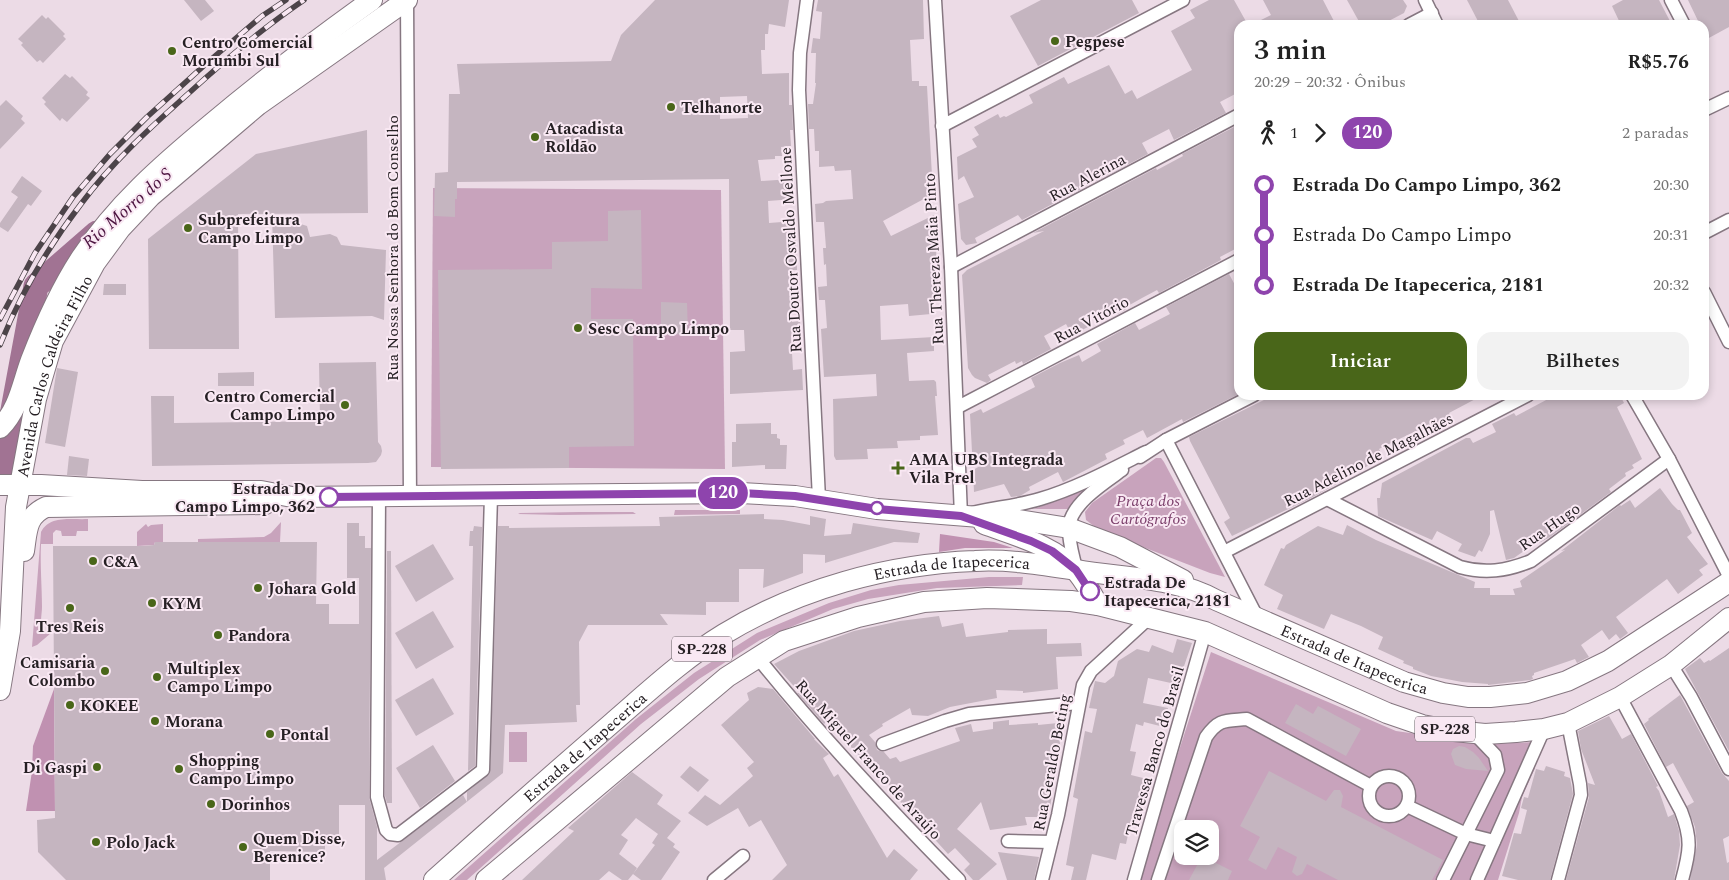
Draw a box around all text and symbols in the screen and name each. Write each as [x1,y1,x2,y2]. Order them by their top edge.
text: 3 min [1254,29,1327,72]
place label: Pegpese [1065,30,1125,54]
place label: Centro Comercial Morumbi Sul [182,31,313,73]
marker: Pegpese [1049,35,1061,47]
marker: Centro Comercial Morumbi Sul [166,45,178,57]
text: R$5.76 [1627,48,1689,77]
text: 20:29 – 20:32 · Ônibus [1254,70,1406,94]
place label: Telhanorte [681,96,762,120]
marker: Telhanorte [665,101,677,113]
street label: Rua Nossa Senhora do Bom Conselho [381,115,405,381]
place label: Atacadista Roldão [545,117,624,159]
icon: walk [1254,119,1282,147]
icon: forward [1306,119,1334,147]
text: 120 [1352,119,1382,146]
text: 1 [1290,121,1298,145]
text: 2 paradas [1622,121,1689,145]
marker: Atacadista Roldão [529,131,541,143]
street label: Rua Doutor Osvaldo Mellone [774,147,808,353]
street label: Rua Alerina [1045,147,1130,208]
water label: Rio Morro do S [76,161,179,255]
text: Estrada Do Campo Limpo, 362 [1292,171,1561,200]
street label: Rua Thereza Maia Pinto [918,173,950,345]
text: 20:30 [1653,173,1689,197]
place label: Subprefeitura Campo Limpo [198,208,303,250]
text: Estrada Do Campo Limpo [1292,221,1511,250]
marker: Subprefeitura Campo Limpo [182,222,194,234]
text: 20:31 [1653,223,1689,247]
street label: Avenida Carlos Caldeira Filho [11,271,99,480]
text: Estrada De Itapecerica, 2181 [1292,271,1544,300]
text: 20:32 [1653,273,1689,297]
street label: Rua Vitório [1049,290,1134,350]
place label: Sesc Campo Limpo [588,317,729,341]
marker: Sesc Campo Limpo [572,322,584,334]
button: Iniciar [1254,332,1467,390]
button: Bilhetes [1477,332,1689,390]
place label: Centro Comercial Campo Limpo [204,385,335,427]
marker: Centro Comercial Campo Limpo [339,399,351,411]
street label: Rua Adelino de Magalhães [1279,407,1458,513]
place label: AMA UBS Integrada Vila Prel [909,448,1064,490]
marker: AMA UBS Integrada Vila Prel [891,461,905,475]
place label: Estrada Do Campo Limpo, 362 [175,477,315,519]
line badge: 120 [694,477,752,509]
text: 120 [708,479,738,506]
marker: Estrada Do Campo Limpo, 362 [319,487,339,507]
park label: Praça dos Cartógrafos [1110,489,1186,531]
street label: Rua Hugo [1514,497,1585,557]
unlabelled marker [870,501,884,515]
place label: C&A [103,550,140,574]
street label: Estrada de Itapecerica [871,550,1031,587]
marker: C&A [87,555,99,567]
place label: Estrada De Itapecerica, 2181 [1104,571,1231,613]
place label: Johara Gold [268,577,356,601]
marker: Estrada De Itapecerica, 2181 [1080,581,1100,601]
marker: Johara Gold [252,582,264,594]
place label: KYM [162,592,202,616]
marker: KYM [146,597,158,609]
marker: Tres Reis [64,602,76,614]
place label: Tres Reis [36,615,104,639]
street label: Estrada de Itapecerica [1277,619,1431,701]
place label: Pandora [228,624,291,648]
marker: Pandora [212,629,224,641]
road number: SP-228 [672,636,732,662]
place label: Camisaria Colombo [20,651,96,693]
place label: Multiplex Campo Limpo [167,657,272,699]
street label: Travessa Banco do Brasil [1119,663,1191,839]
marker: Camisaria Colombo [99,665,111,677]
marker: Multiplex Campo Limpo [151,671,163,683]
street label: Rua Miguel Franco de Araújo [789,674,947,845]
street label: Estrada de Itapecerica [518,687,653,809]
street label: Rua Geraldo Beting [1027,692,1077,833]
place label: KOKEE [80,694,139,718]
marker: KOKEE [64,699,76,711]
place label: Morana [165,710,224,734]
marker: Morana [149,715,161,727]
road number: SP-228 [1415,716,1475,742]
place label: Pontal [280,723,329,747]
marker: Pontal [264,728,276,740]
place label: Shopping Campo Limpo [189,749,294,791]
place label: Di Gaspi [23,756,87,780]
marker: Di Gaspi [91,761,103,773]
marker: Shopping Campo Limpo [173,763,185,775]
place label: Dorinhos [221,793,290,817]
marker: Dorinhos [205,798,217,810]
map controls [1174,820,1219,865]
button: layers [1174,820,1219,865]
place label: Quem Disse, Berenice? [253,827,346,869]
place label: Polo Jack [106,831,176,855]
marker: Polo Jack [90,836,102,848]
marker: Quem Disse, Berenice? [237,841,249,853]

